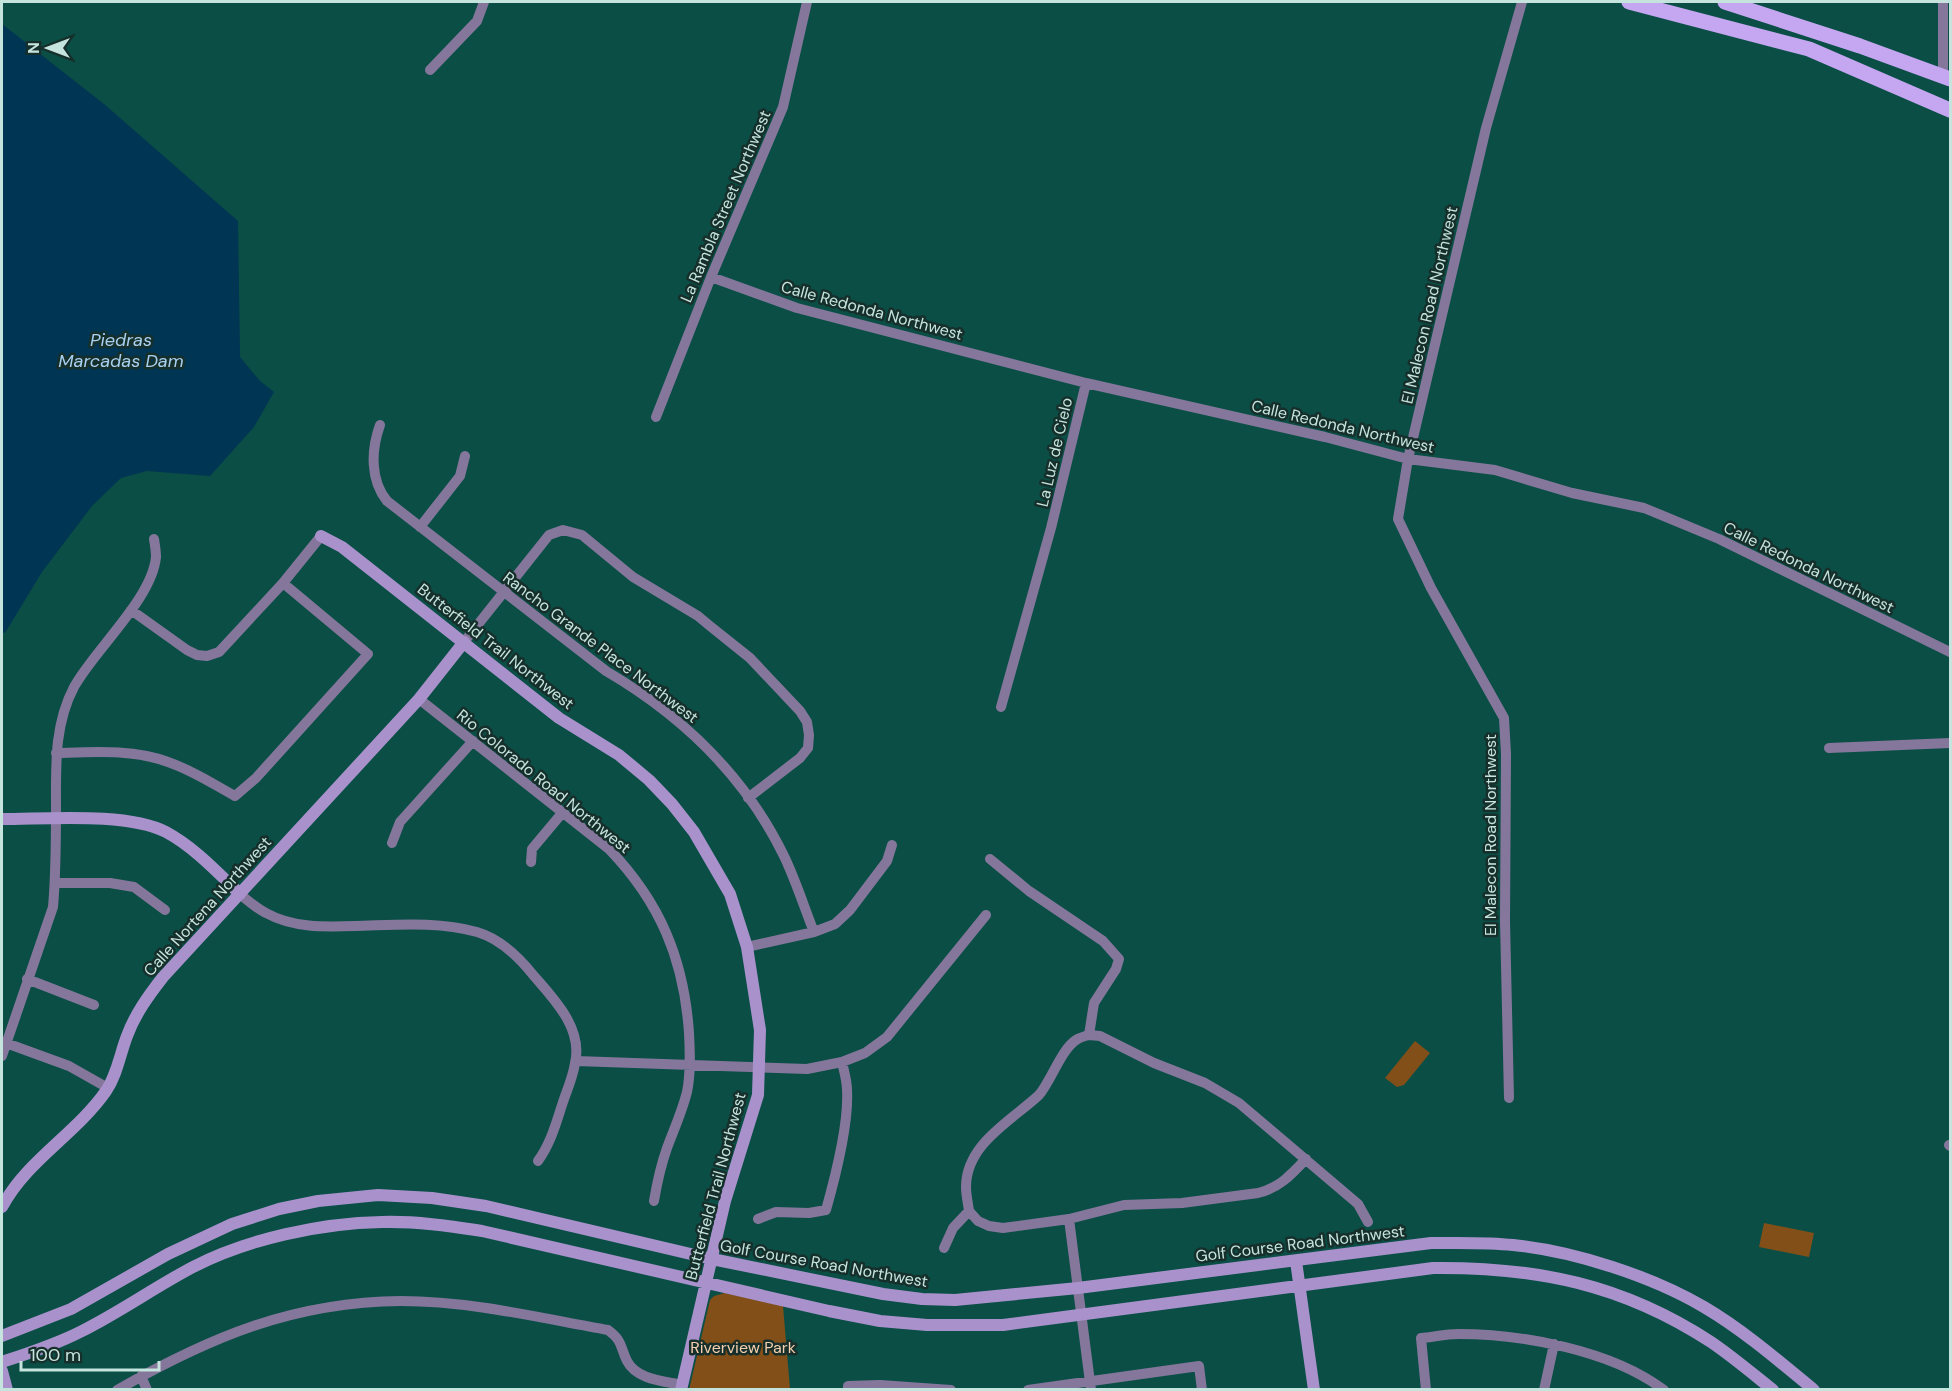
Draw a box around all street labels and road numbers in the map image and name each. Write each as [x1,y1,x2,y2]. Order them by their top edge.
street label: La Rambla Street Northwest [675,107,776,305]
street label: El Malecon Road Northwest [1397,204,1462,406]
street label: Calle Redonda Northwest [779,276,965,345]
street label: La Luz de Cielo [1032,395,1077,509]
street label: Calle Redonda Northwest [1249,395,1437,458]
street label: Calle Redonda Northwest [1720,517,1898,618]
street label: Rancho Grande Place Northwest [499,567,703,728]
street label: Butterfield Trail Northwest [413,579,578,714]
street label: Rio Colorado Road Northwest [452,705,635,858]
street label: El Malecon Road Northwest [1480,734,1501,936]
street label: Calle Nortena Northwest [139,832,276,981]
street label: Butterfield Trail Northwest [680,1090,751,1282]
street label: Golf Course Road Northwest [1194,1220,1406,1267]
street label: Golf Course Road Northwest [718,1235,929,1292]

